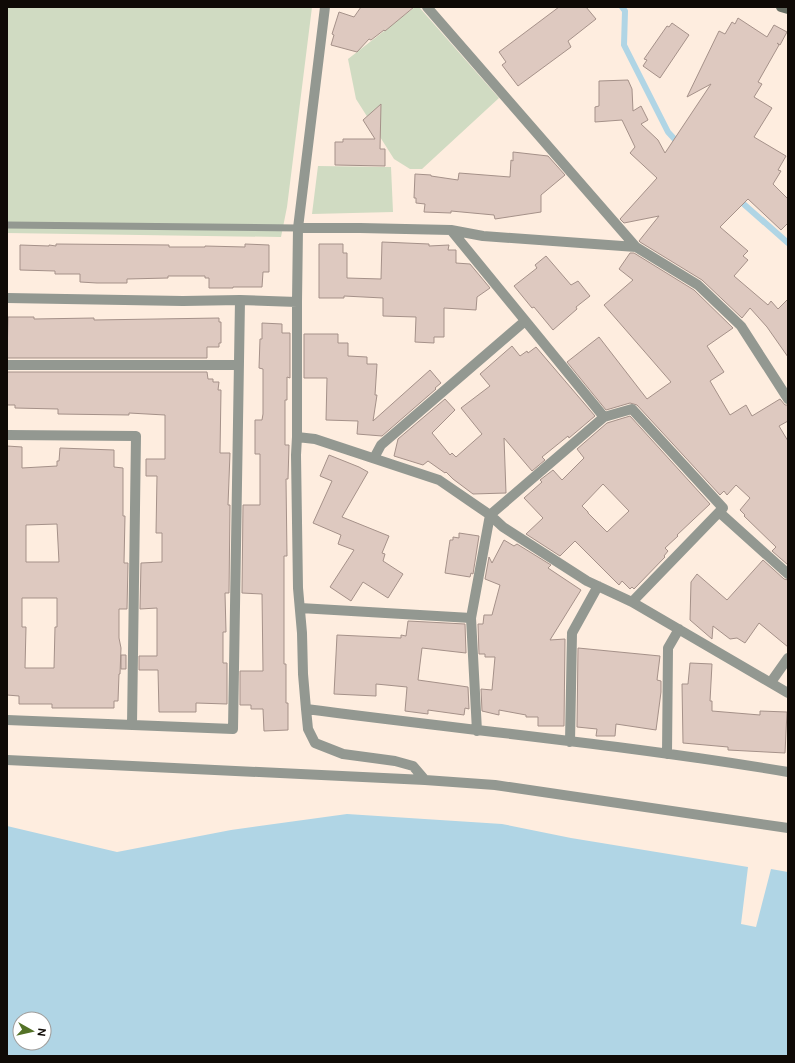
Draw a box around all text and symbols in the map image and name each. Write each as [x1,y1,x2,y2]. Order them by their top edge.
north arrow [12,1011,52,1051]
text: N [34,1027,49,1037]

